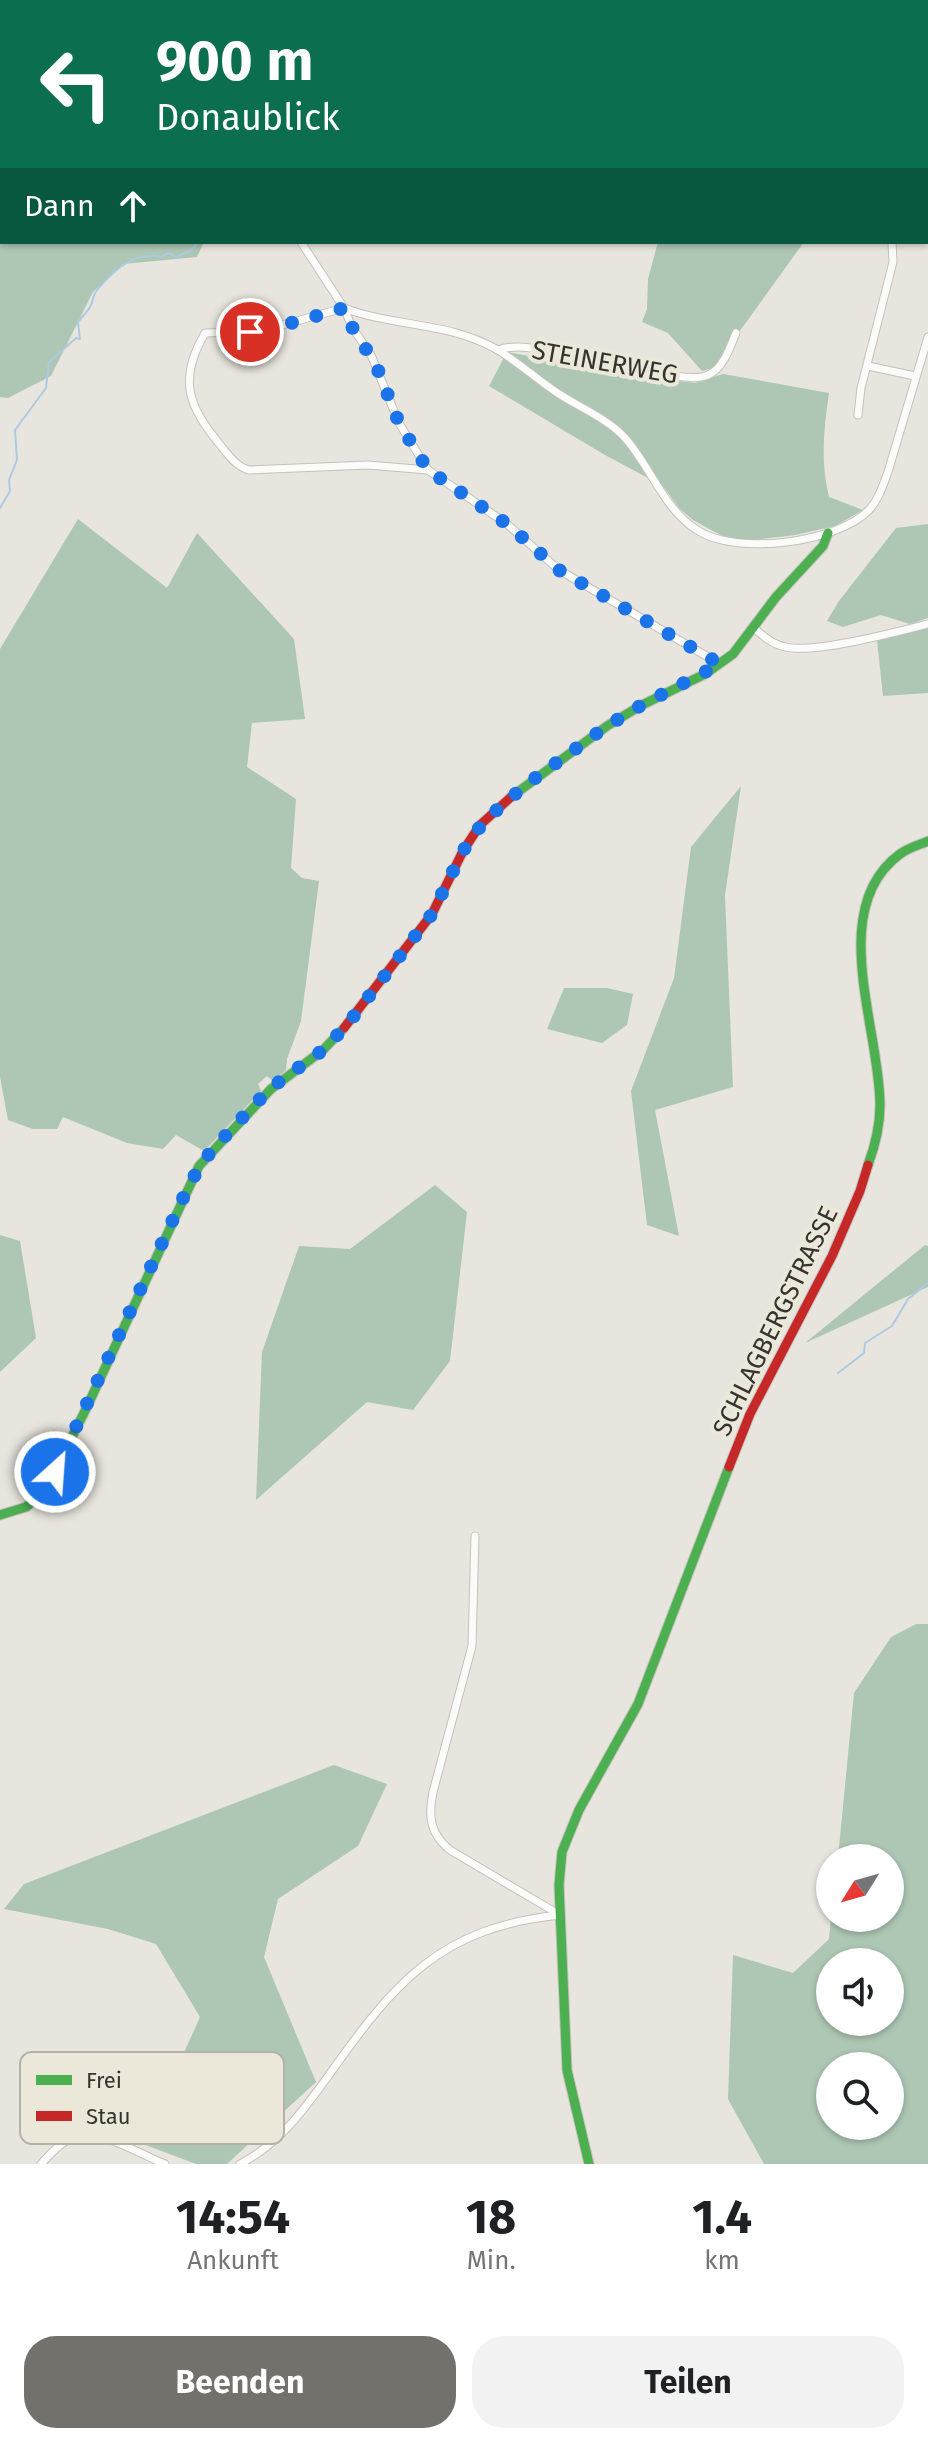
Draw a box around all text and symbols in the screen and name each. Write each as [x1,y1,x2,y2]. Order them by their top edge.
text: 900 m [156,28,313,95]
icon: left [24,32,128,136]
text: Donaublick [156,96,340,140]
icon: ahead [111,184,155,228]
text: Dann [24,188,95,224]
pin [216,298,284,366]
icon: arrive [228,310,272,354]
street label: STEINERWEG [530,334,680,391]
street label: SCHLAGBERGSTRASSE [706,1201,845,1441]
position arrow [13,1430,97,1514]
north arrow [816,1844,904,1932]
map controls [816,1844,904,2140]
button: sound [816,1948,904,2036]
legend [20,2052,284,2144]
button: search [816,2052,904,2140]
text: Frei [86,2067,122,2094]
text: Stau [86,2103,131,2130]
text: 14:54 [176,2188,290,2246]
text: 18 [466,2188,516,2246]
text: 1.4 [692,2188,752,2246]
text: Ankunft [187,2245,279,2276]
text: Min. [467,2245,516,2276]
text: km [704,2245,740,2276]
button: Beenden [24,2336,456,2428]
button: Teilen [472,2336,904,2428]

